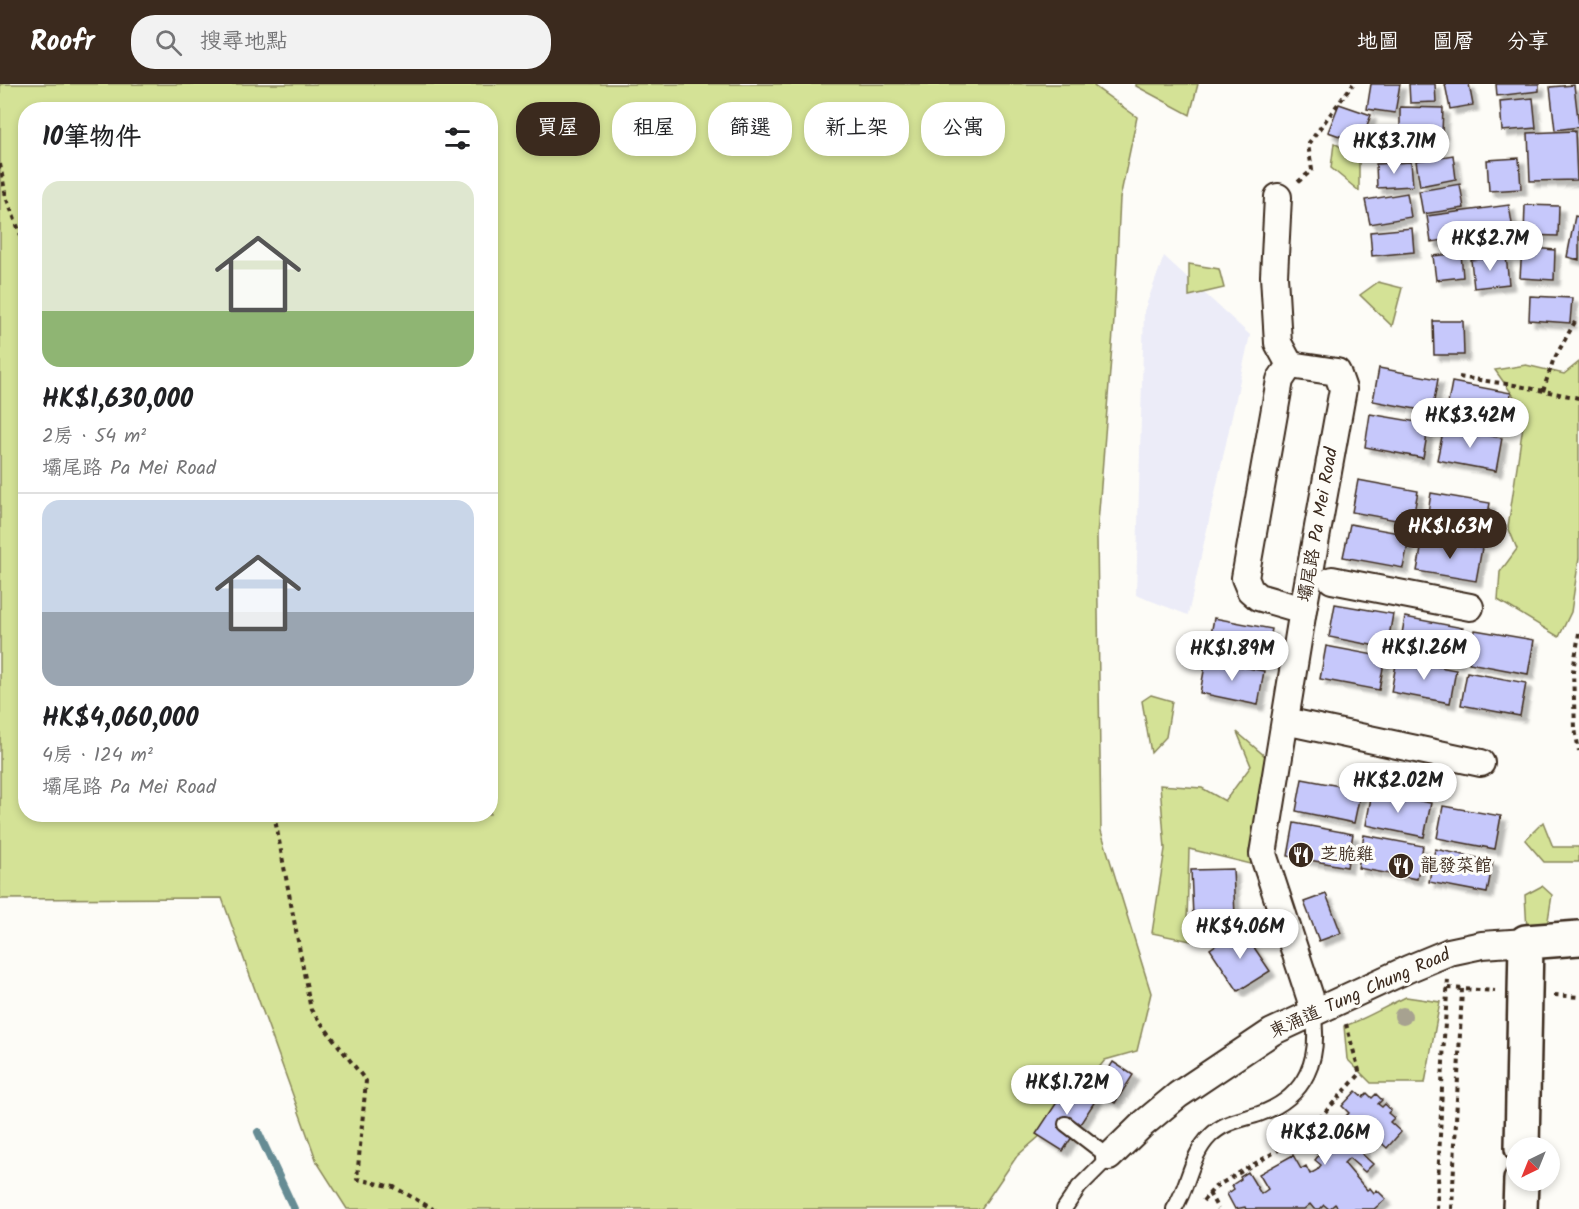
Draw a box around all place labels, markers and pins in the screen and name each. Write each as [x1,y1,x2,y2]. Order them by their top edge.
pin: HK$3.71M [1332,124,1456,175]
pin: HK$2.7M [1435,221,1545,272]
pin: HK$3.42M [1408,398,1532,449]
pin: HK$1.63M [1388,509,1512,560]
pin: HK$1.26M [1362,630,1486,681]
pin: HK$1.89M [1170,631,1294,682]
pin: HK$2.02M [1336,763,1460,814]
restaurant icon: 芝脆雞 [1286,840,1316,870]
place label: 芝脆雞 [1320,841,1374,870]
restaurant icon: 龍發菜館 [1386,851,1416,881]
place label: 龍發菜館 [1420,852,1492,881]
pin: HK$4.06M [1178,909,1302,960]
pin: HK$1.72M [1005,1065,1129,1116]
pin: HK$2.06M [1263,1115,1387,1166]

